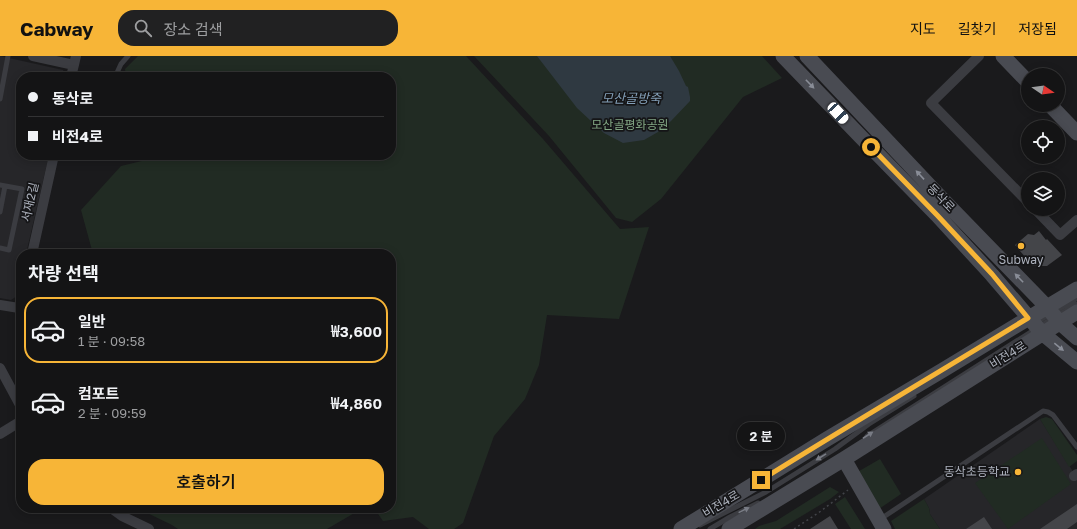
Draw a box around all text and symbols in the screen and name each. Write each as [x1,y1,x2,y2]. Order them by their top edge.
search box [118,10,398,46]
text: Cabway [20,17,94,40]
icon: search [132,17,154,39]
text: 장소 검색 [164,20,222,38]
text: 지도 [910,20,936,37]
text: 길찾기 [958,20,996,37]
text: 저장됨 [1018,20,1057,37]
north arrow [1021,68,1065,112]
map controls [1021,68,1065,216]
one-way arrow [805,79,815,89]
text: 동삭로 [52,89,93,107]
water label: 모산골방죽 [601,90,662,106]
car [825,100,851,126]
park label: 모산골평화공원 [591,117,669,132]
button: locate [1021,120,1065,164]
text: 비전4로 [52,127,103,145]
route start [862,138,880,156]
one-way arrow [915,170,924,180]
button: layers [1021,172,1065,216]
street label: 서재2길 [18,181,41,223]
street label: 동삭로 [924,181,958,215]
marker: Subway [1016,241,1026,251]
place label: Subway [999,252,1044,267]
text: 차량 선택 [28,262,99,284]
one-way arrow [1015,273,1024,284]
icon: car [30,312,66,348]
text: 일반 [78,312,106,330]
text: ₩3,600 [331,322,382,340]
text: 1 분 · 09:58 [78,333,145,349]
street label: 비전4로 [987,337,1029,372]
one-way arrow [1054,343,1065,352]
icon: car [30,384,66,420]
text: 컴포트 [78,384,119,402]
text: ₩4,860 [331,394,382,412]
text: 2 분 · 09:59 [78,405,146,421]
callout: 2 분 [737,422,785,450]
text: 2 분 [750,428,773,444]
one-way arrow [863,431,873,439]
one-way arrow [815,454,826,461]
button: 호출하기 [28,459,384,505]
place label: 동삭초등학교 [944,464,1010,479]
marker: 동삭초등학교 [1013,467,1023,477]
route end [752,471,770,489]
street label: 비전4로 [700,487,742,520]
one-way arrow [738,507,750,513]

